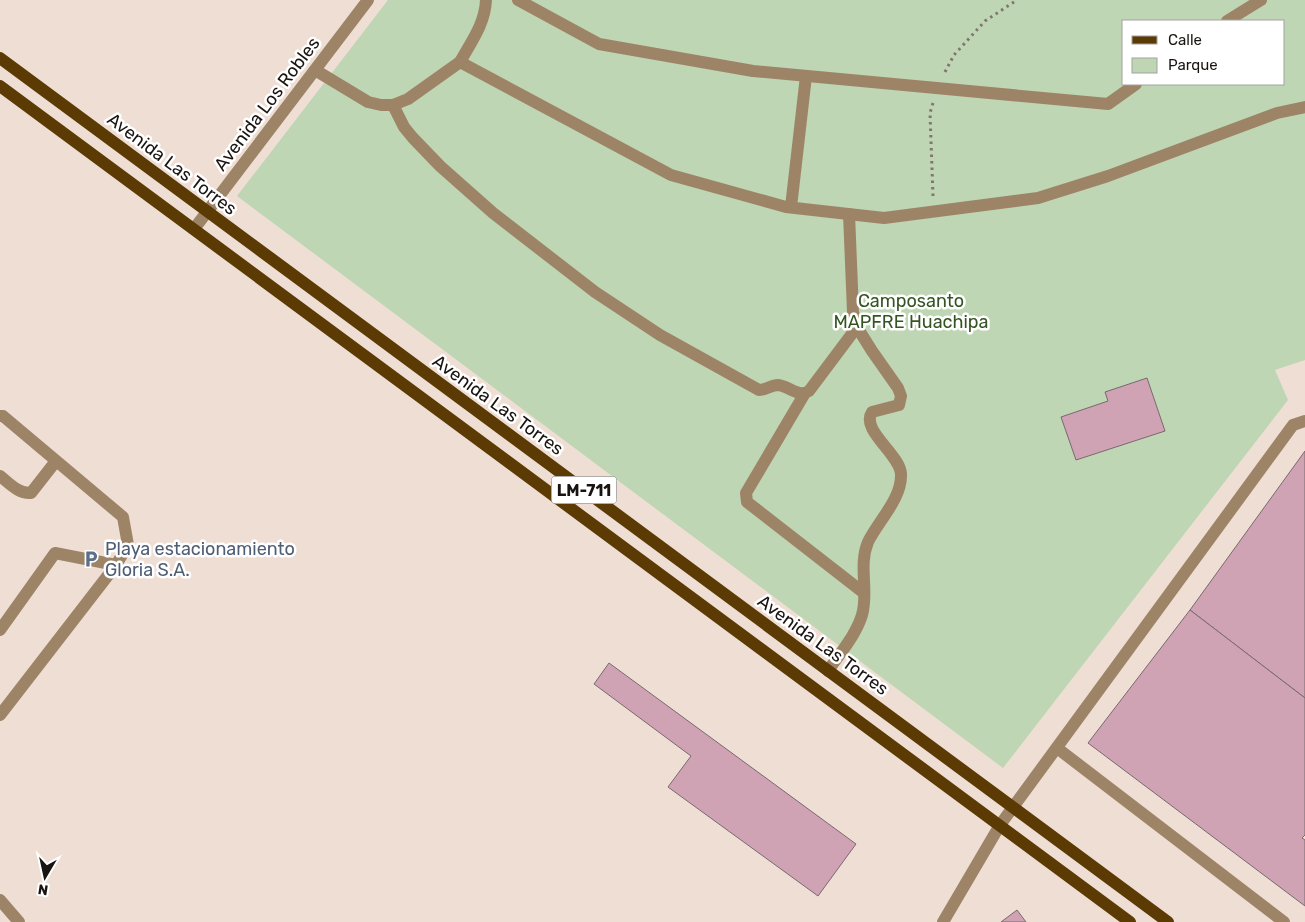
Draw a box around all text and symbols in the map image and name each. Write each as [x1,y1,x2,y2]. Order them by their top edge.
legend [1122,20,1285,85]
text: Calle [1168,31,1202,49]
street label: Avenida Los Robles [210,33,324,175]
text: Parque [1168,56,1218,74]
street label: Avenida Las Torres [103,108,241,220]
park label: Camposanto MAPFRE Huachipa [833,290,989,333]
street label: Avenida Las Torres [428,350,568,460]
road number: LM-711 [552,476,616,504]
place label: Playa estacionamiento Gloria S.A. [105,538,295,581]
parking icon: Playa estacionamiento Gloria S.A. [81,549,101,569]
street label: Avenida Las Torres [753,590,893,700]
north arrow [20,852,70,902]
text: N [37,880,49,899]

